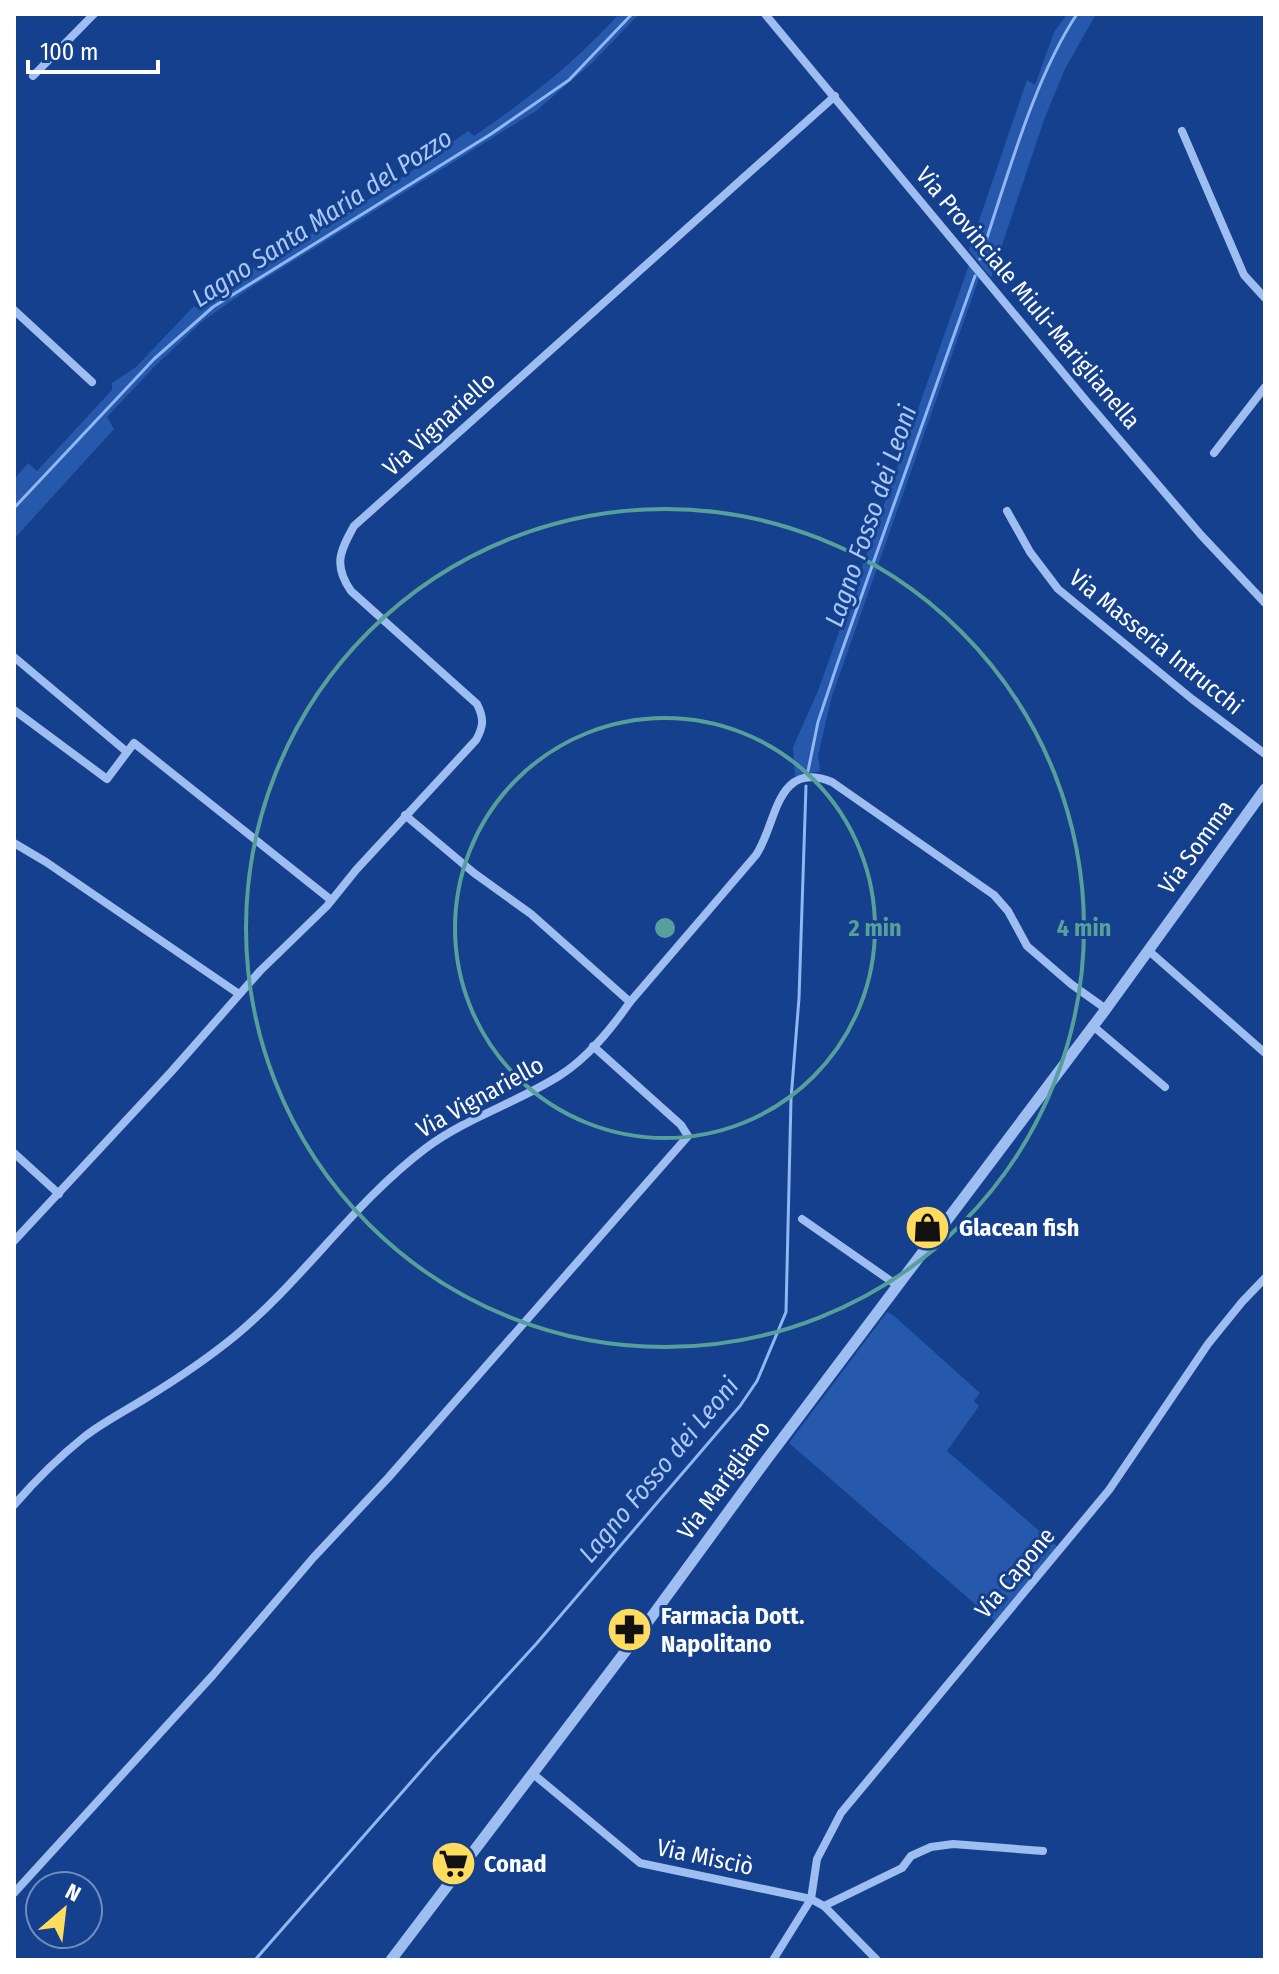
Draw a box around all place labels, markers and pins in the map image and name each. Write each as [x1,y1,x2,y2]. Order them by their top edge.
centre of rings [651,914,679,942]
shop icon: Glacean fish [904,1204,952,1252]
place label: Glacean fish [959,1214,1079,1242]
place label: Farmacia Dott. Napolitano [661,1602,804,1658]
pharmacy icon: Farmacia Dott. Napolitano [606,1606,654,1654]
supermarket icon: Conad [429,1840,477,1888]
place label: Conad [484,1850,547,1878]

